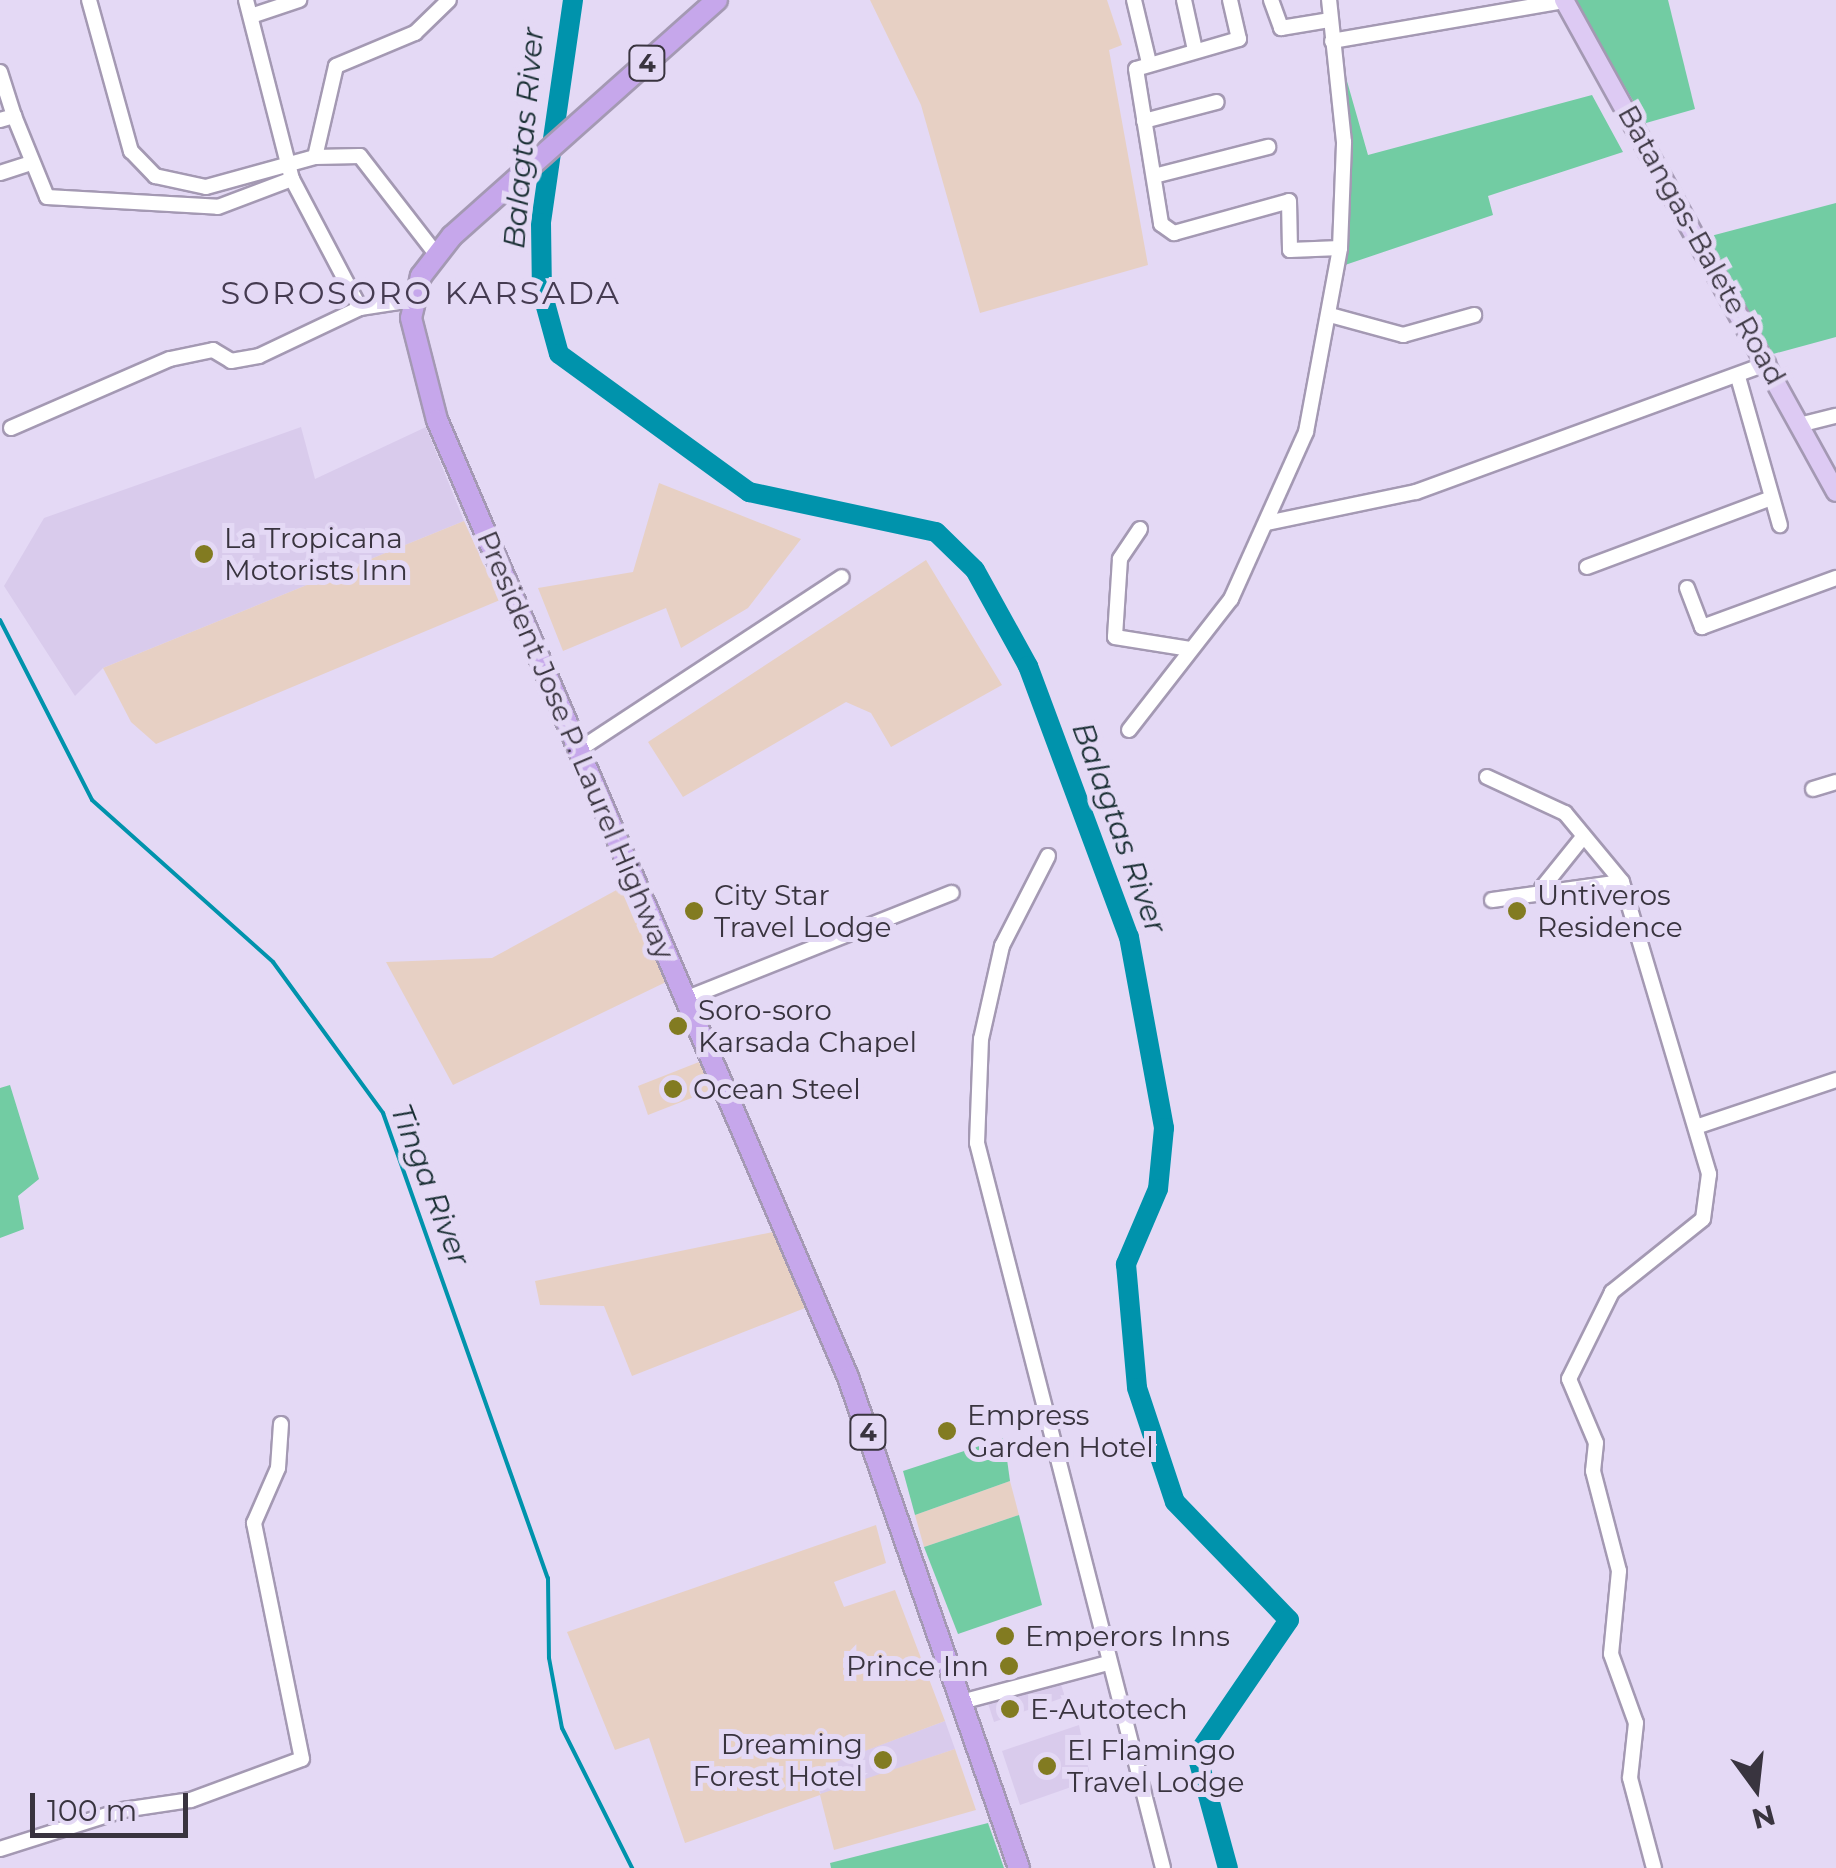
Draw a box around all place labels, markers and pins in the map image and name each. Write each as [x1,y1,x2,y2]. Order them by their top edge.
place label: La Tropicana Motorists Inn [224,521,408,587]
marker: La Tropicana Motorists Inn [193,543,215,565]
place label: City Star Travel Lodge [714,878,891,944]
place label: Untiveros Residence [1537,878,1683,944]
marker: City Star Travel Lodge [683,900,705,922]
marker: Untiveros Residence [1506,900,1528,922]
place label: Soro-soro Karsada Chapel [698,993,917,1059]
marker: Soro-soro Karsada Chapel [667,1015,689,1037]
place label: Ocean Steel [693,1072,861,1106]
marker: Ocean Steel [662,1078,684,1100]
place label: Empress Garden Hotel [967,1398,1154,1464]
marker: Empress Garden Hotel [936,1420,958,1442]
place label: Emperors Inns [1025,1619,1230,1653]
marker: Emperors Inns [994,1625,1016,1647]
place label: Prince Inn [846,1649,989,1683]
marker: Prince Inn [998,1655,1020,1677]
place label: E-Autotech [1030,1692,1188,1726]
marker: E-Autotech [999,1698,1021,1720]
place label: Dreaming Forest Hotel [692,1727,863,1793]
place label: El Flamingo Travel Lodge [1067,1733,1244,1799]
marker: Dreaming Forest Hotel [872,1749,894,1771]
marker: El Flamingo Travel Lodge [1036,1755,1058,1777]

